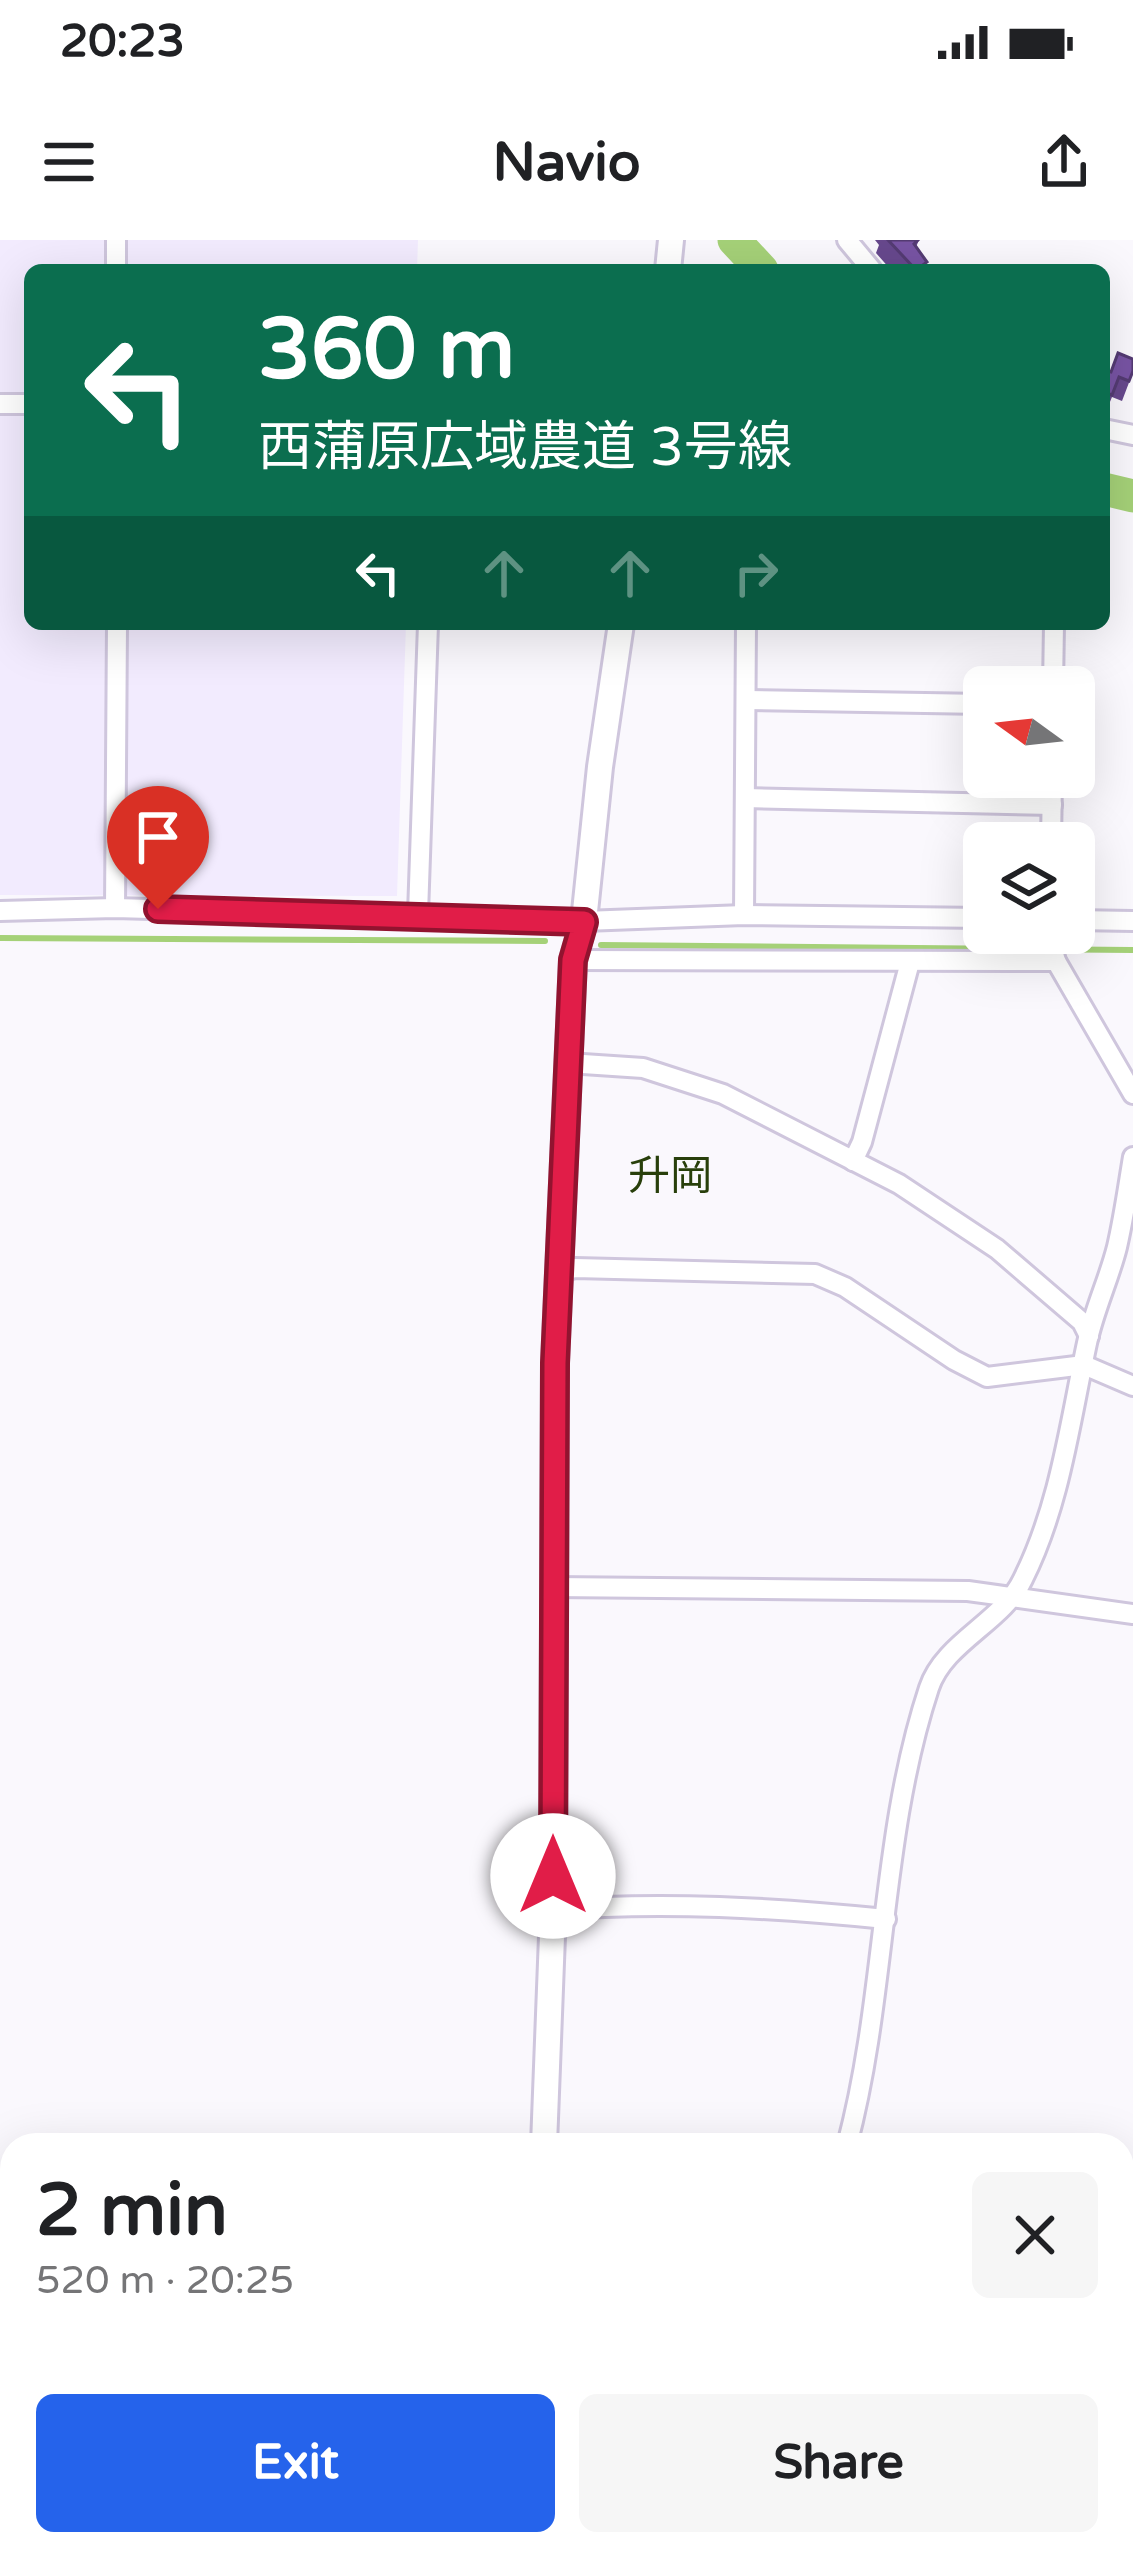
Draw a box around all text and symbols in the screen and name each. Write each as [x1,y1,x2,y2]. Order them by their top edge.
text: 20:23 [60,15,185,69]
icon: menu [36,129,102,195]
icon: share [1031,129,1097,195]
text: Navio [492,130,641,195]
text: 360 m [258,300,515,401]
icon: left [60,312,216,468]
text: 西蒲原広域農道 3号線 [258,415,792,480]
icon: left [345,540,411,606]
icon: ahead [471,540,537,606]
icon: ahead [597,540,663,606]
icon: right [723,540,789,606]
north arrow [963,666,1095,798]
map controls [963,666,1095,954]
pin [107,786,209,909]
icon: arrive [125,804,191,870]
button: layers [963,822,1095,954]
district label: 升岡 [628,1151,712,1202]
position arrow [490,1813,616,1939]
text: 2 min [36,2168,228,2255]
button: close [972,2172,1098,2298]
text: 520 m · 20:25 [36,2257,294,2304]
button: Exit [36,2394,555,2532]
button: Share [579,2394,1098,2532]

